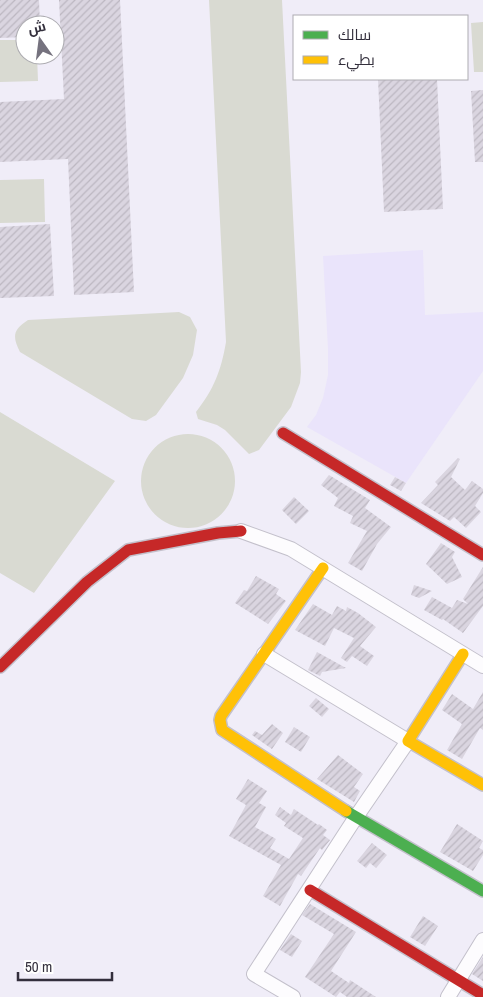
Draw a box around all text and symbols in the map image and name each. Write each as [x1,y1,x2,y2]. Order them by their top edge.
north arrow [15,15,65,65]
legend [293,15,468,80]
text: ش [26,16,48,38]
text: سالك [338,24,371,45]
text: بطيء [338,49,375,72]
scale bar [18,950,111,982]
text: 50 m [25,956,52,977]

